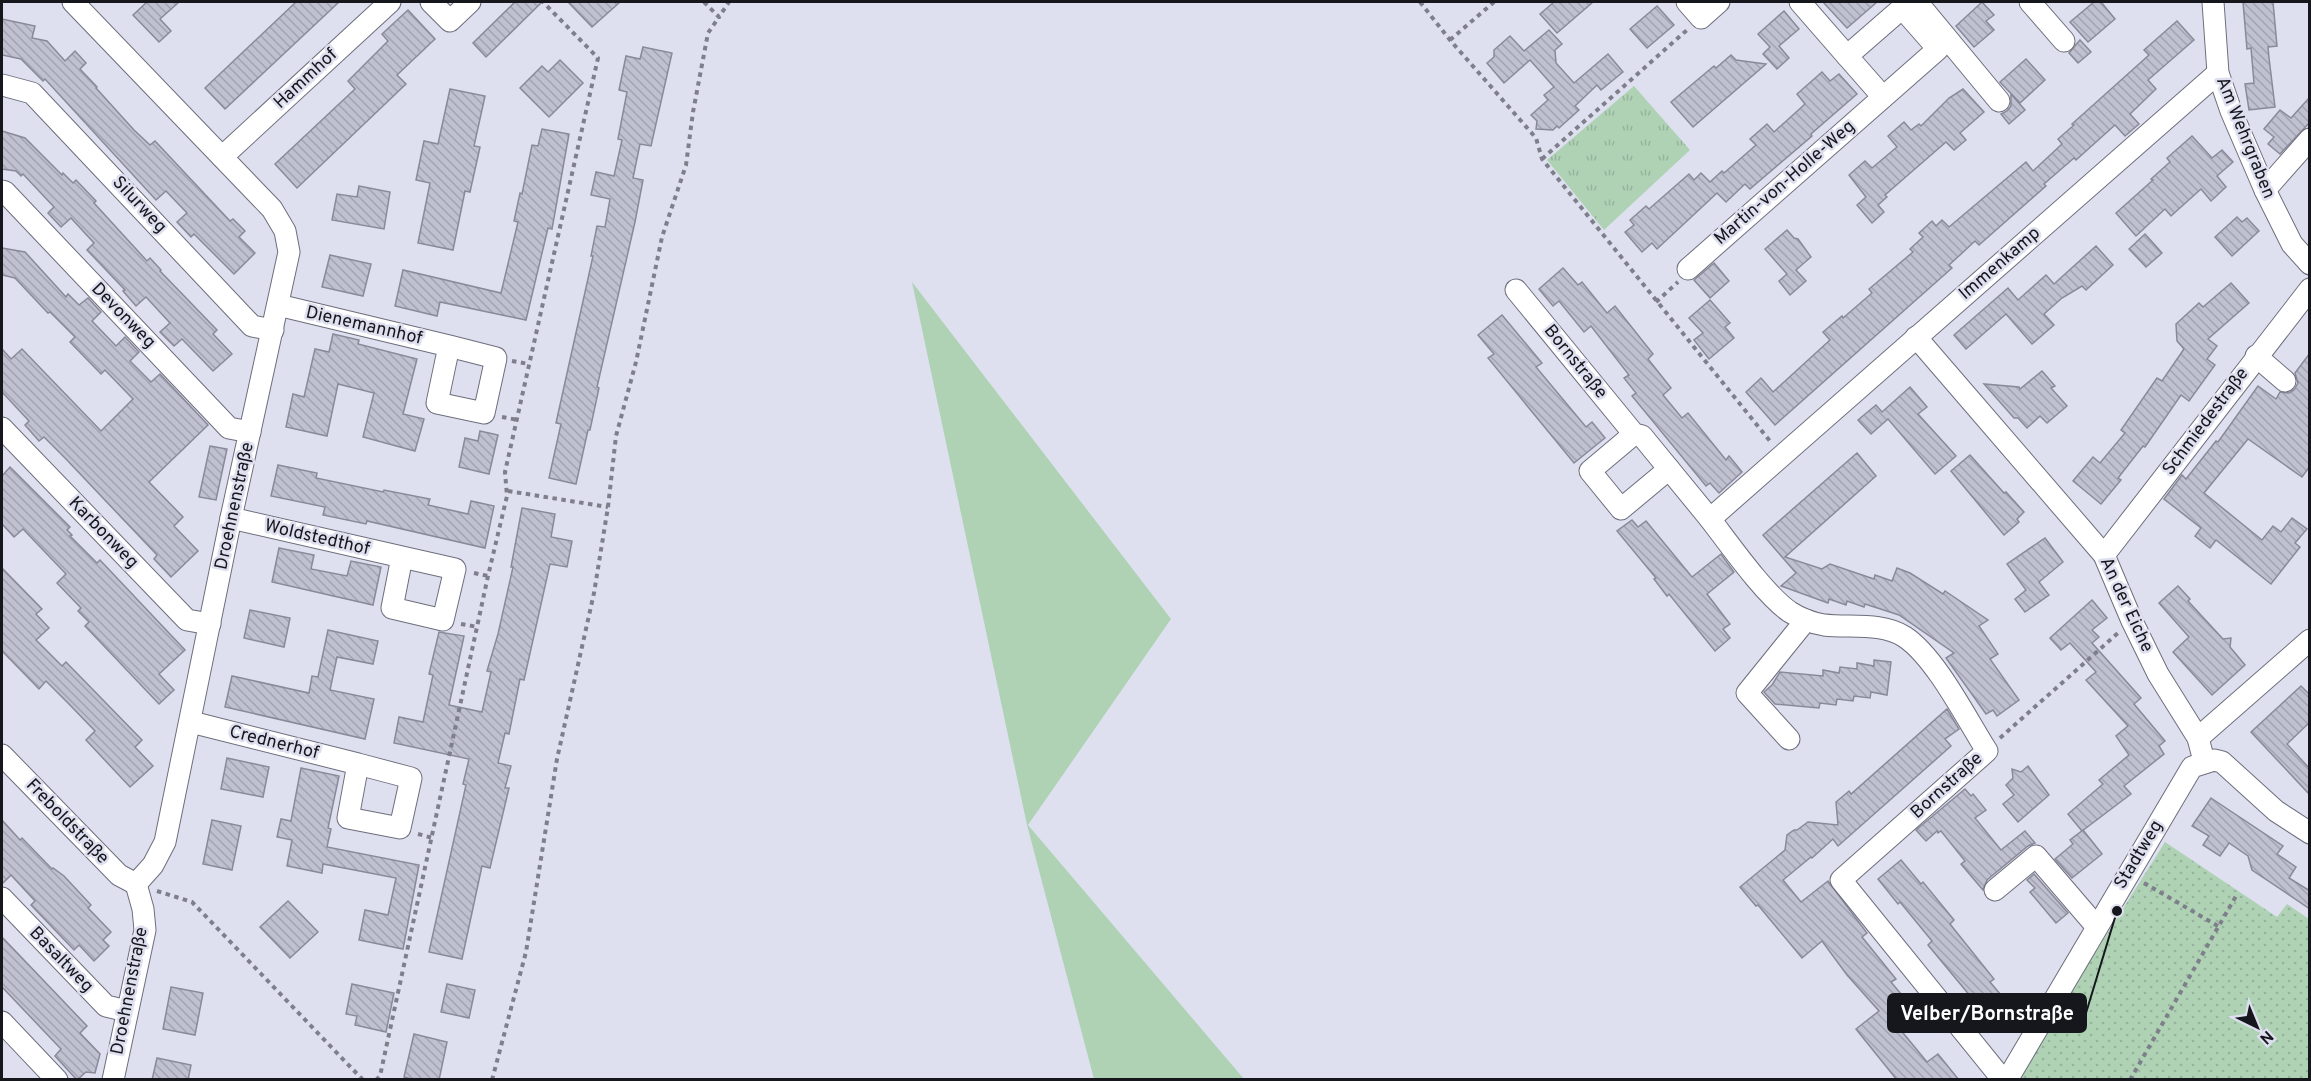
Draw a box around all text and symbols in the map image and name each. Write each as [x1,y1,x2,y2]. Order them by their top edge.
street label: Hammhof [269,44,343,114]
street label: Am Wehrgraben [2210,74,2280,202]
street label: Martin-von-Holle-Weg [1710,116,1860,250]
street label: Silurweg [107,171,171,239]
street label: Immenkamp [1955,222,2045,306]
street label: Devonweg [86,278,160,354]
street label: Dienemannhof [304,301,424,351]
street label: Bornstraße [1538,320,1612,404]
street label: Schmiedestraße [2158,363,2254,481]
street label: Droehnenstraße [210,440,260,572]
street label: Karbonweg [63,492,143,574]
street label: Woldstedthof [262,515,372,561]
street label: An der Eiche [2094,554,2158,656]
street label: Crednerhof [227,721,321,765]
street label: Bornstraße [1906,748,1988,824]
street label: Freboldstraße [20,774,114,870]
street label: Stadtweg [2109,816,2169,894]
street label: Basaltweg [24,922,98,998]
street label: Droehnenstraße [106,925,154,1057]
callout: Velber/Bornstraße [1888,994,2086,1032]
north arrow [2227,997,2287,1057]
text: Velber/Bornstraße [1900,1002,2074,1028]
text: N [2255,1025,2277,1048]

